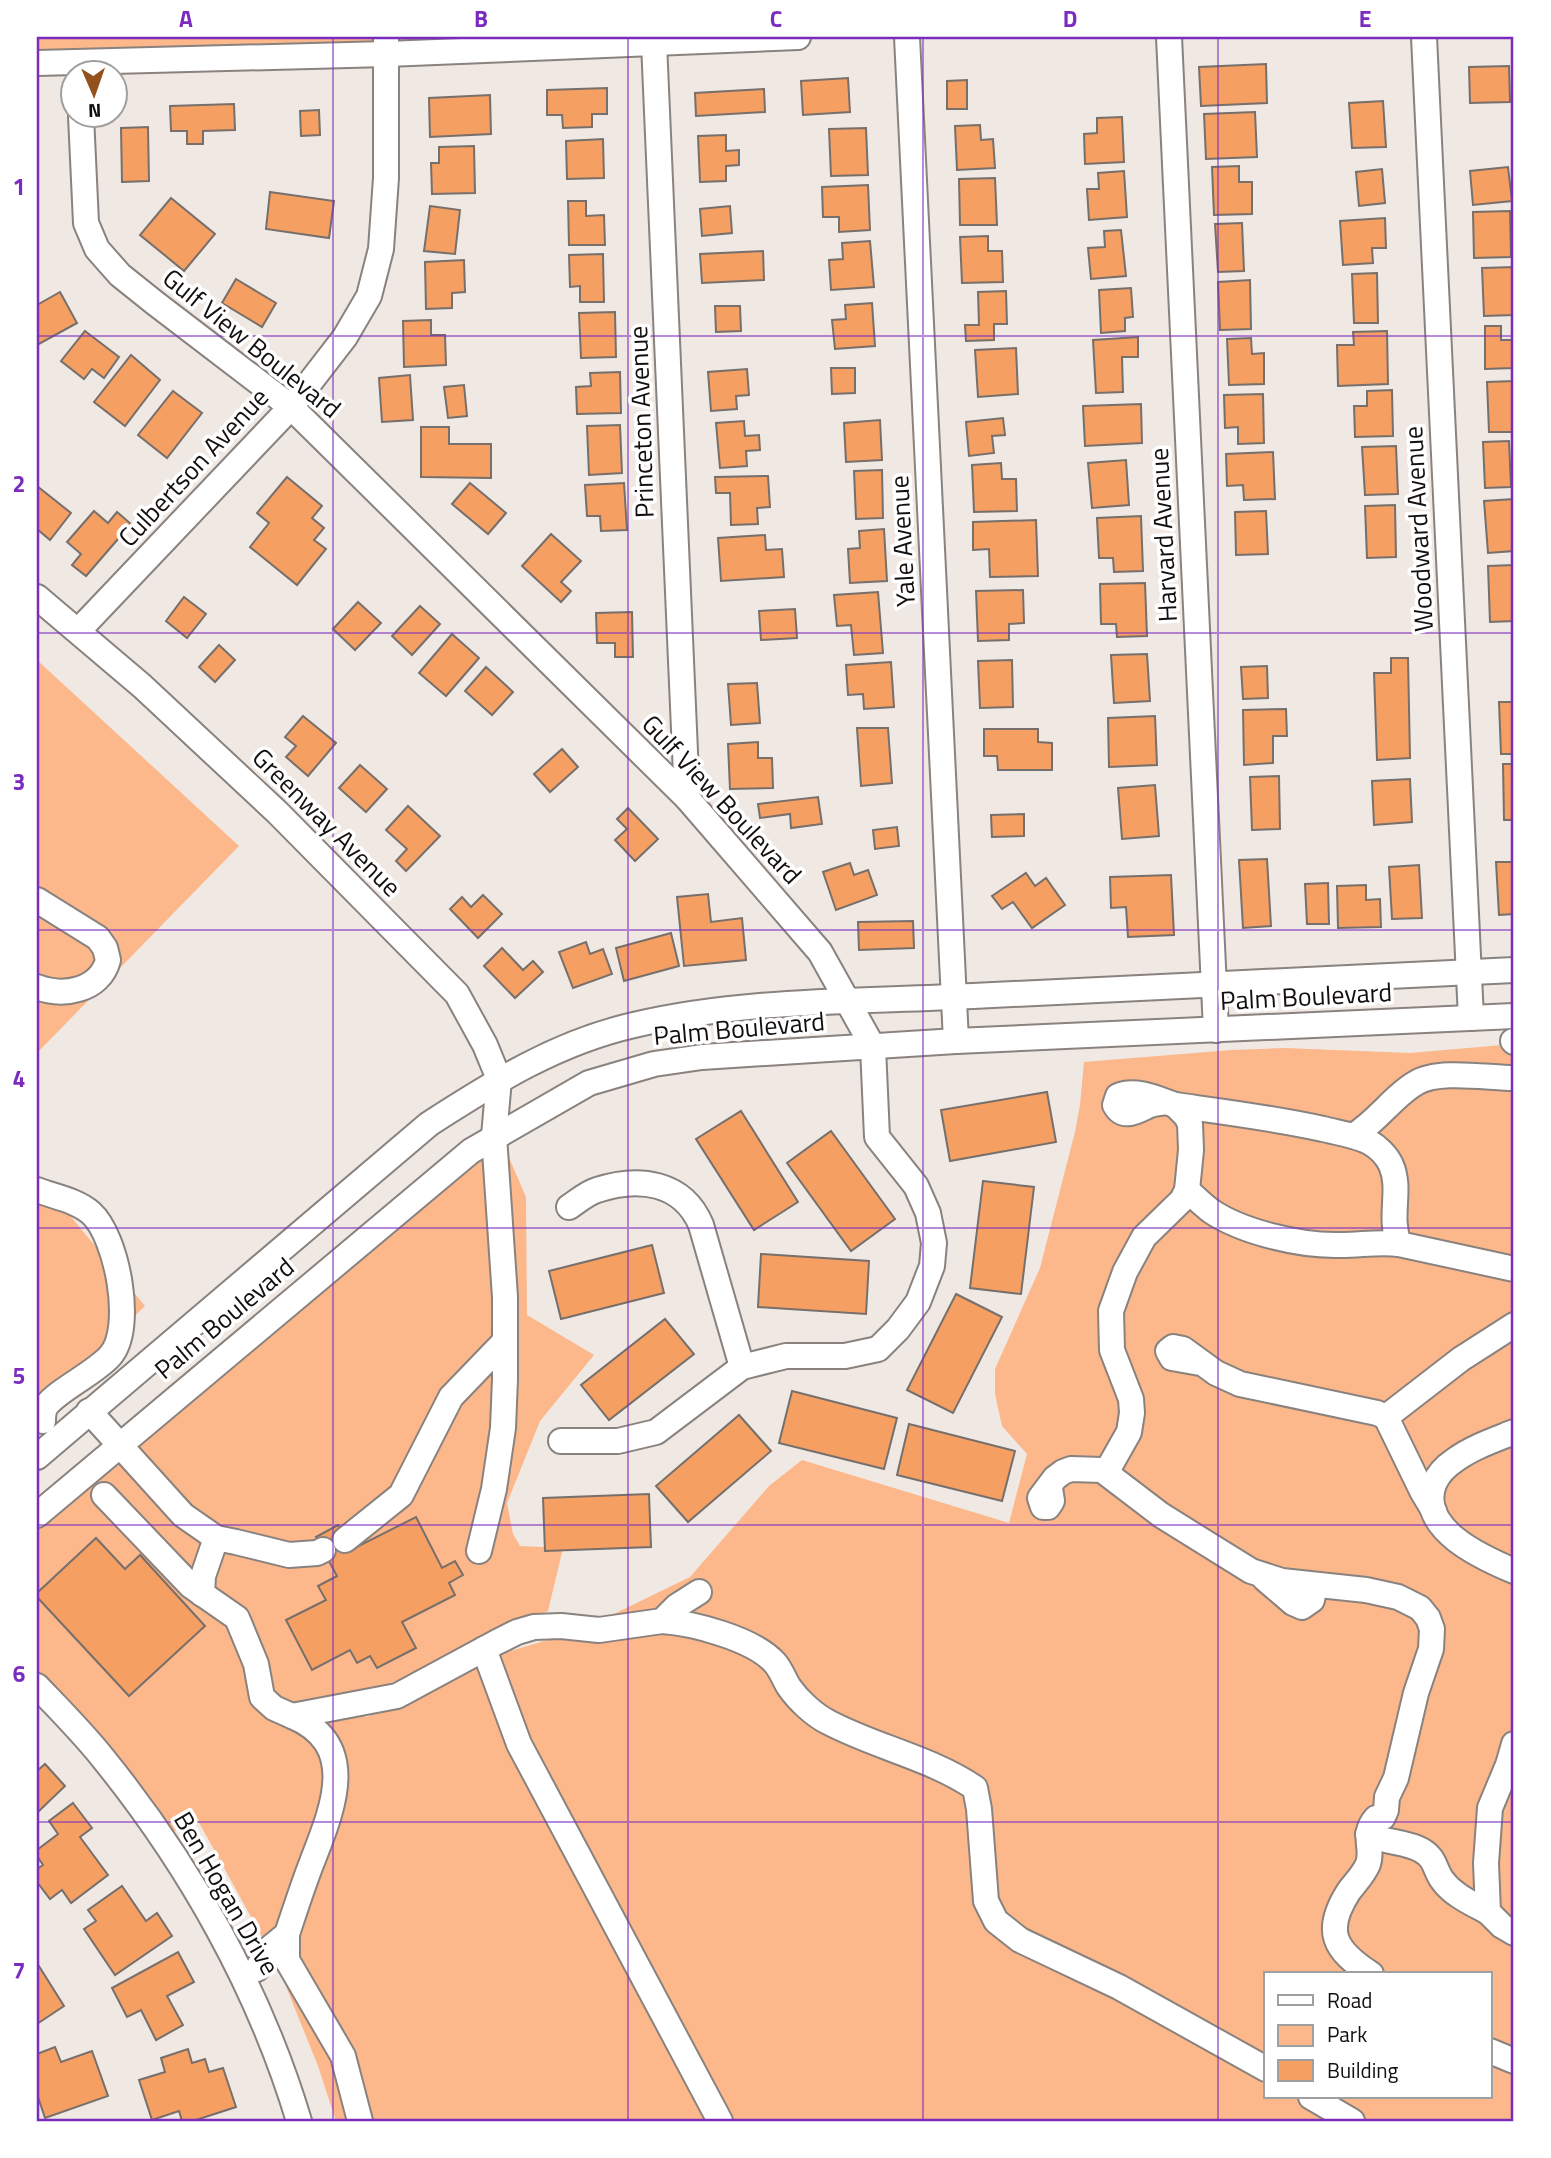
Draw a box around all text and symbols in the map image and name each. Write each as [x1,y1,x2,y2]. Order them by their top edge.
text: A [179,1,193,36]
text: B [474,1,488,36]
text: C [770,1,782,36]
text: D [1063,1,1077,36]
text: E [1359,1,1371,36]
north arrow [60,60,130,130]
text: N [88,97,102,126]
text: 1 [13,169,25,204]
street label: Gulf View Boulevard [154,259,350,427]
street label: Princeton Avenue [618,325,664,519]
street label: Culbertson Avenue [109,379,277,555]
street label: Woodward Avenue [1393,425,1443,633]
street label: Harvard Avenue [1139,447,1187,623]
text: 2 [13,466,25,501]
street label: Yale Avenue [879,474,925,608]
street label: Gulf View Boulevard [633,705,811,893]
street label: Greenway Avenue [244,739,410,905]
text: 3 [13,764,25,799]
street label: Palm Boulevard [1219,972,1393,1020]
street label: Palm Boulevard [652,1001,826,1055]
text: 4 [13,1061,25,1096]
street label: Palm Boulevard [146,1248,302,1388]
text: 5 [13,1358,25,1393]
text: 6 [13,1656,26,1691]
street label: Ben Hogan Drive [164,1804,290,1982]
text: 7 [13,1953,25,1988]
legend [1264,1972,1492,2098]
text: Road [1327,1984,1372,2016]
text: Park [1327,2018,1367,2050]
text: Building [1327,2054,1399,2086]

